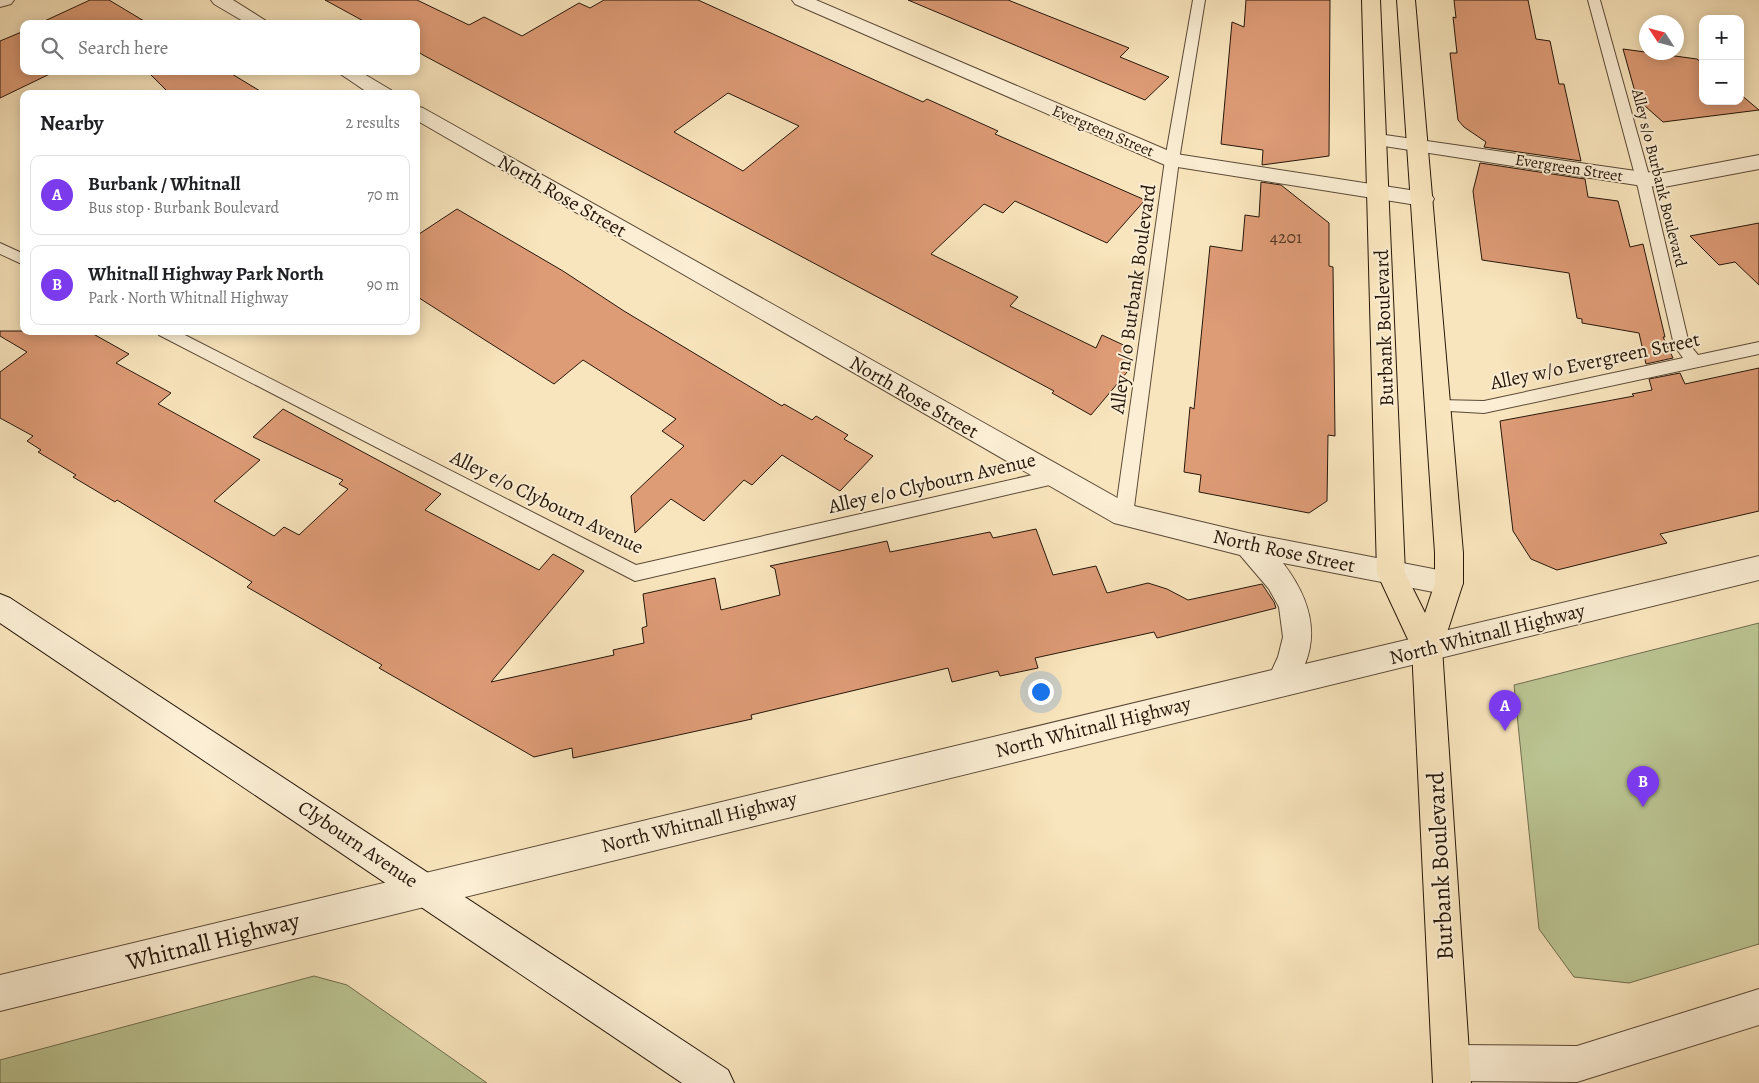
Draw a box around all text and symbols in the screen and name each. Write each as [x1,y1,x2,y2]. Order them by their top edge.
north arrow [1639,15,1684,60]
map controls [1699,15,1744,105]
button: + [1699,15,1744,60]
search box [20,20,420,75]
icon: search [38,34,66,62]
text: Search here [78,35,168,61]
button: − [1699,60,1744,105]
street label: Alley s/o Burbank Boulevard [1626,86,1692,270]
street label: Evergreen Street [1049,100,1157,162]
text: Nearby [40,109,103,137]
text: 2 results [345,112,400,134]
street label: North Rose Street [493,148,632,244]
street label: Evergreen Street [1514,149,1624,187]
text: Burbank / Whitnall [88,171,241,197]
street label: Alley n/o Burbank Boulevard [1103,182,1163,417]
text: A [52,184,62,206]
text: 70 m [367,184,399,206]
text: Bus stop · Burbank Boulevard [88,197,279,219]
house number: 4201 [1270,225,1302,249]
street label: Burbank Boulevard [1368,249,1400,407]
text: Whitnall Highway Park North [88,261,324,287]
text: B [52,274,62,296]
text: 90 m [367,274,399,296]
text: Park · North Whitnall Highway [88,287,288,309]
street label: Alley w/o Evergreen Street [1487,326,1703,397]
street label: North Rose Street [845,349,984,445]
street label: Alley e/o Clybourn Avenue [445,443,648,561]
street label: Alley e/o Clybourn Avenue [825,446,1038,520]
street label: North Rose Street [1210,523,1358,579]
street label: North Whitnall Highway [1386,596,1589,671]
your location [1028,679,1054,705]
street label: North Whitnall Highway [992,689,1195,764]
pin: A [1489,690,1521,731]
pin: B [1627,766,1659,807]
street label: Burbank Boulevard [1419,771,1461,961]
street label: North Whitnall Highway [598,784,801,859]
street label: Clybourn Avenue [293,794,423,894]
street label: Whitnall Highway [122,904,303,978]

